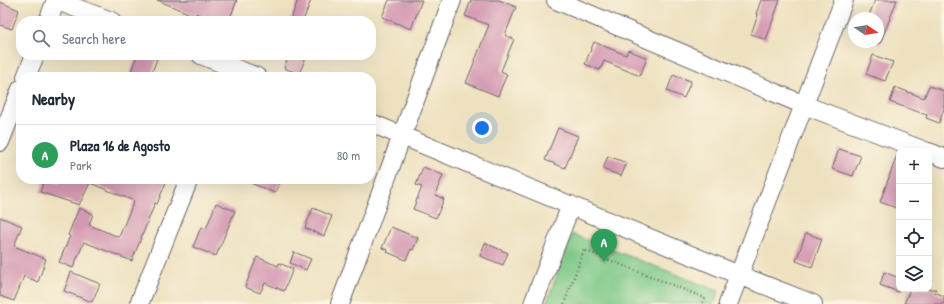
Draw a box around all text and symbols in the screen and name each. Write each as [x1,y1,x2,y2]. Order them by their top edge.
north arrow [848,12,884,48]
search box [16,16,376,60]
icon: search [30,27,52,49]
text: Search here [62,28,126,49]
text: Nearby [32,87,75,110]
your location [472,118,492,138]
text: Plaza 16 de Agosto [70,135,170,156]
text: A [42,146,48,164]
text: 80 m [337,146,360,164]
map controls [896,148,932,292]
button: + [896,148,932,184]
text: Park [70,156,92,174]
button: − [896,184,932,220]
button: locate [896,220,932,256]
pin: A [591,229,617,262]
button: layers [896,256,932,292]

